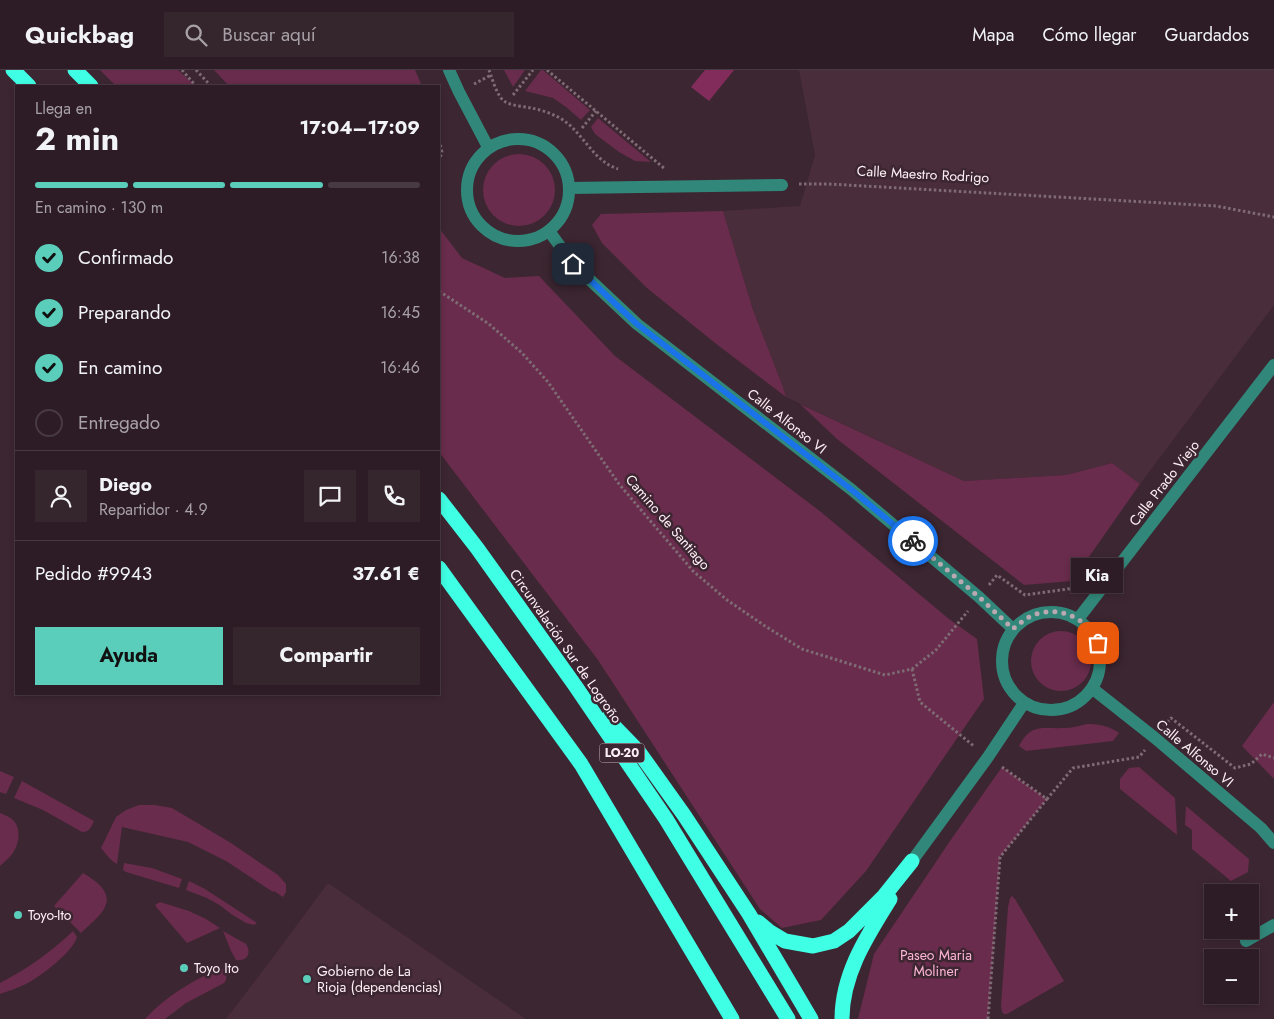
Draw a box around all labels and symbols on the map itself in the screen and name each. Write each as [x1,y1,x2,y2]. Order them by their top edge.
street label: Calle Maestro Rodrigo [856,161,990,187]
pin [552,243,594,285]
street label: Calle Alfonso VI [743,384,831,458]
street label: Calle Prado Viejo [1124,436,1204,530]
street label: Camino de Santiago [621,470,715,574]
courier [888,516,938,566]
callout: Kia [1072,558,1124,593]
street label: Circunvalación Sur de Logroño [505,565,627,727]
pin [1077,622,1119,664]
street label: Calle Alfonso VI [1152,715,1238,791]
road number: LO-20 [600,744,644,762]
place label: Toyo-Ito [28,905,72,925]
marker: Toyo-Ito [12,909,24,921]
park label: Paseo Maria Moliner [900,945,972,981]
place label: Toyo Ito [194,958,239,978]
place label: Gobierno de La Rioja (dependencias) [317,961,442,997]
marker: Toyo Ito [178,962,190,974]
marker: Gobierno de La Rioja (dependencias) [301,973,313,985]

